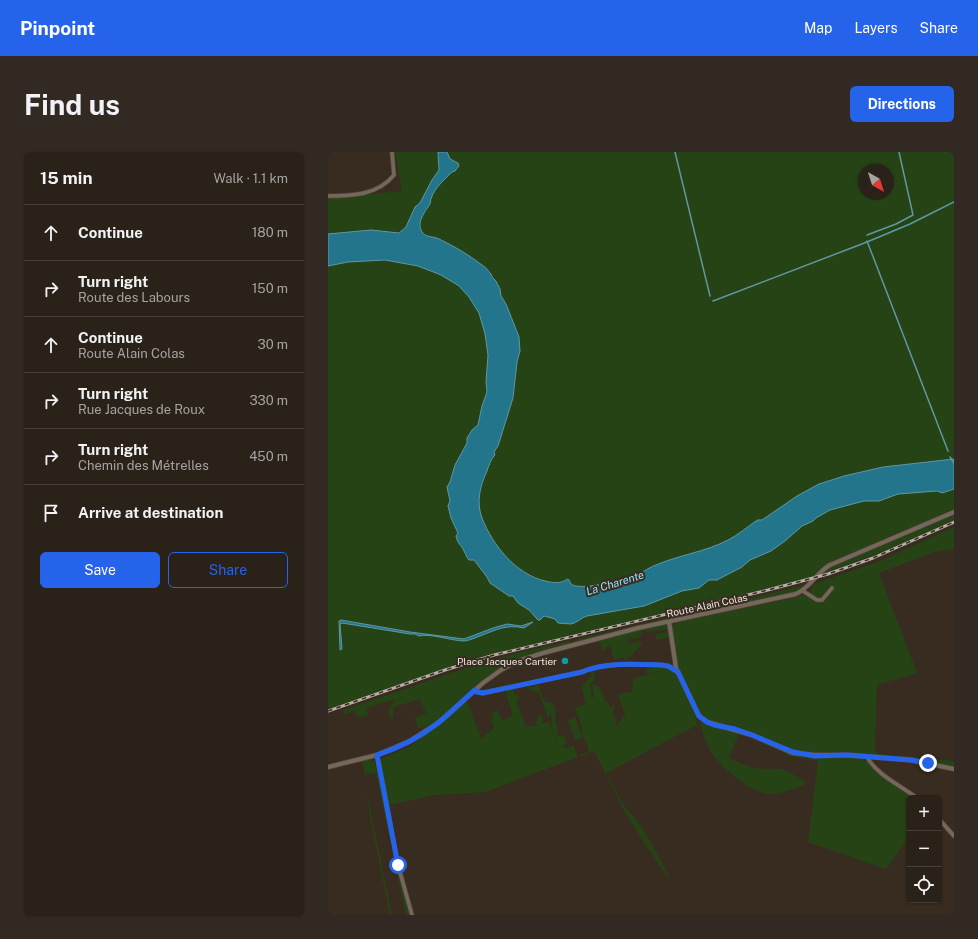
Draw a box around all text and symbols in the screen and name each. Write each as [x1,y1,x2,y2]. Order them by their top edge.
text: Pinpoint [20,17,95,39]
text: Map [804,20,832,36]
text: Layers [854,20,898,36]
text: Share [920,20,958,36]
button: Directions [850,86,954,122]
text: Find us [24,88,120,121]
north arrow [858,164,894,200]
text: 15 min [40,168,92,188]
text: Walk · 1.1 km [213,171,288,186]
icon: ahead [40,222,62,244]
text: Continue [78,224,143,241]
text: 180 m [252,225,288,240]
text: Turn right [78,273,148,290]
icon: right [40,278,62,300]
text: 150 m [252,281,288,296]
text: Route des Labours [78,290,190,305]
text: Continue [78,329,143,346]
icon: ahead [40,334,62,356]
text: 30 m [258,337,288,352]
text: Route Alain Colas [78,346,185,361]
text: Turn right [78,385,148,402]
icon: right [40,390,62,412]
text: 330 m [249,393,288,408]
text: Rue Jacques de Roux [78,402,205,417]
text: Turn right [78,441,148,458]
icon: right [40,446,62,468]
text: 450 m [249,449,288,464]
text: Chemin des Métrelles [78,458,209,473]
icon: arrive [40,502,62,524]
text: Arrive at destination [78,504,223,521]
button: Save [40,552,160,588]
button: Share [168,552,288,588]
water label: La Charente [585,569,645,597]
street label: Route Alain Colas [666,591,748,619]
place label: Place Jacques Cartier [457,655,557,667]
marker: Place Jacques Cartier [560,656,570,666]
route end [919,754,937,772]
map controls [906,795,942,903]
button: + [906,795,942,831]
button: − [906,831,942,867]
route start [389,856,407,874]
button: locate [906,867,942,903]

